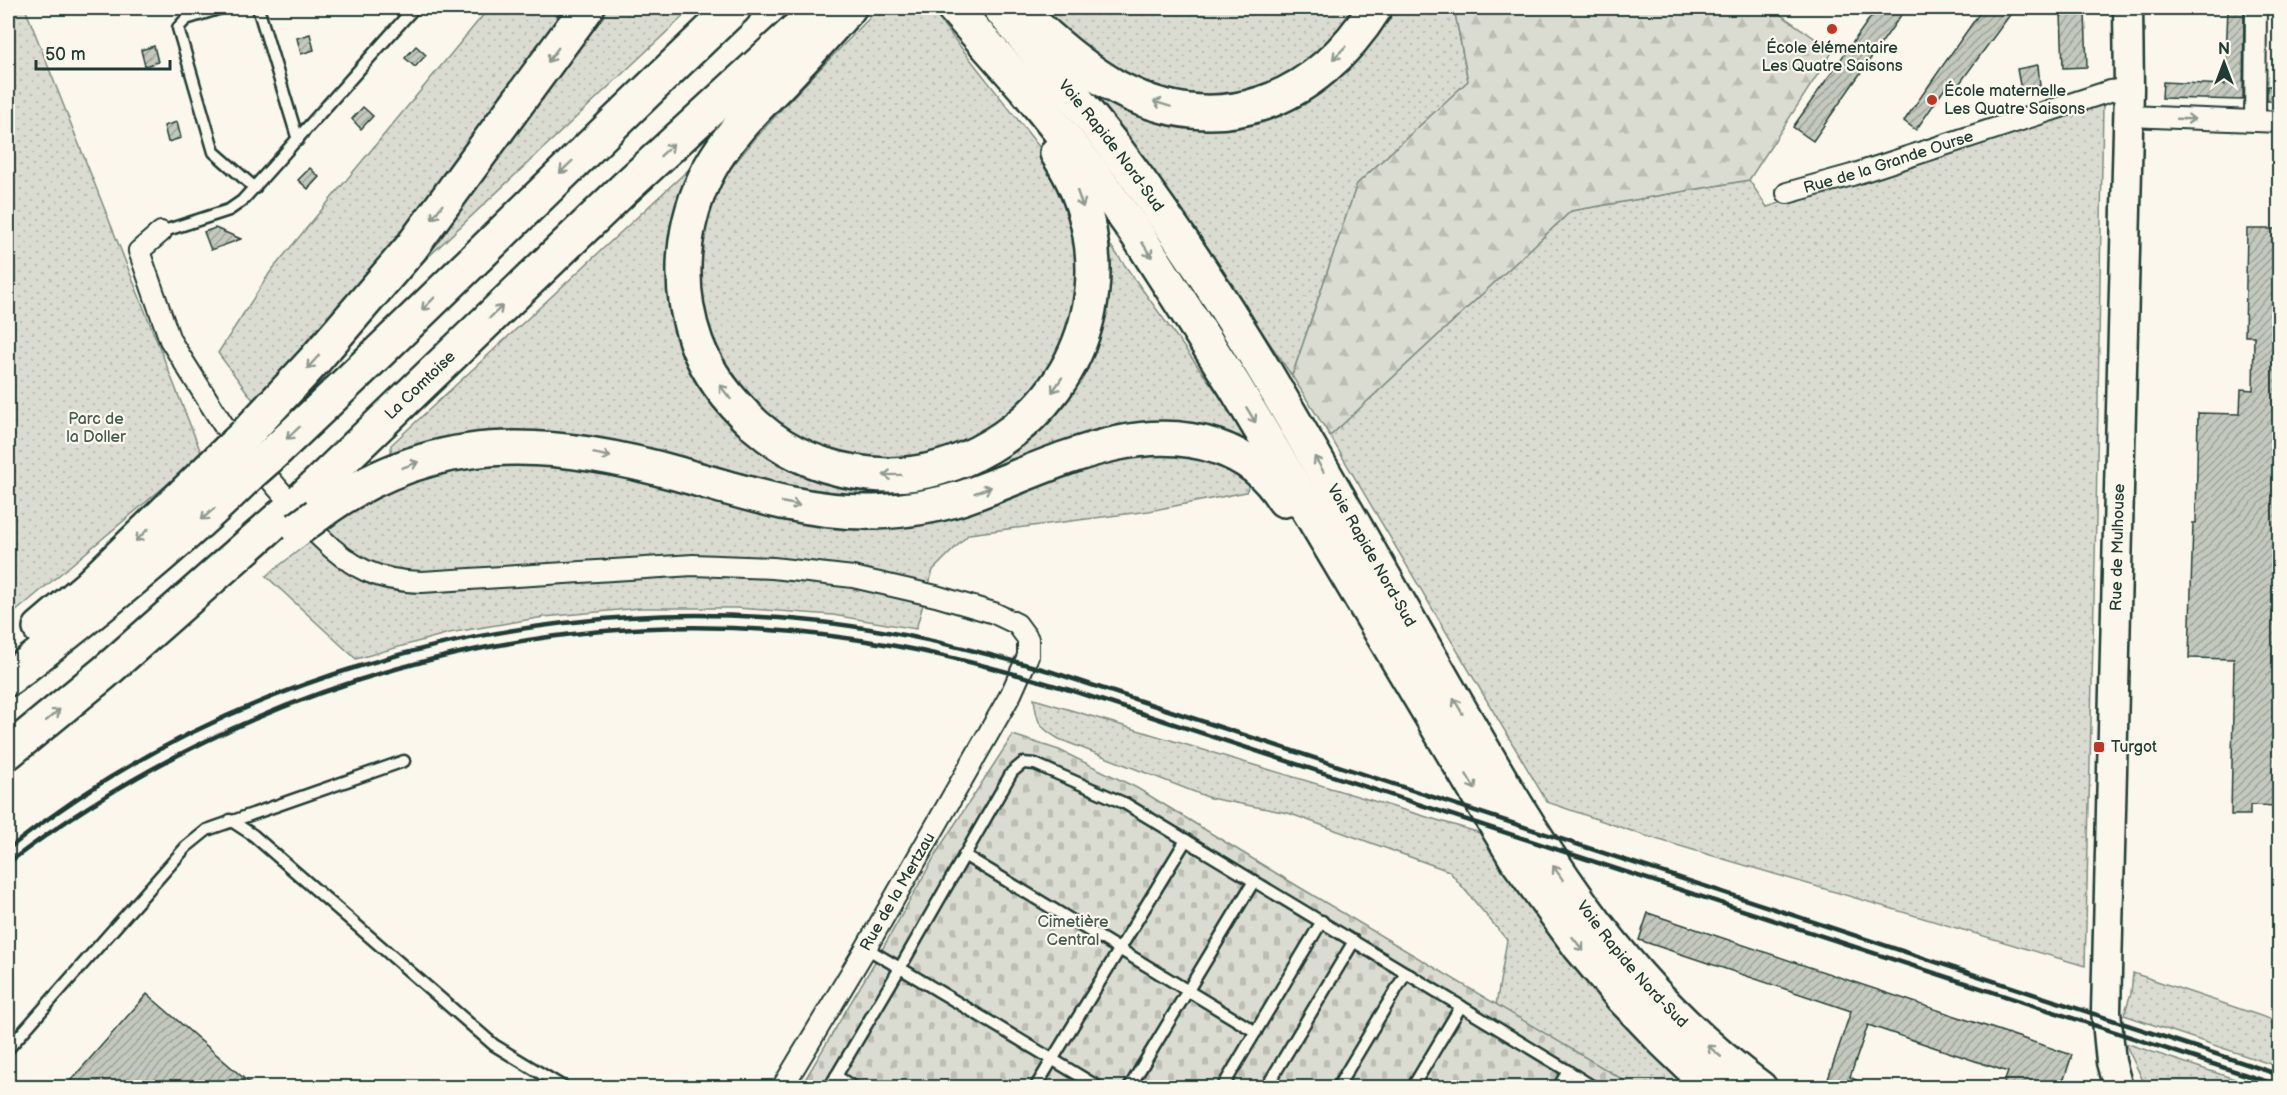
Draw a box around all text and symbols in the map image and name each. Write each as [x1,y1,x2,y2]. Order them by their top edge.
marker: École élémentaire Les Quatre Saisons [1825,22,1839,36]
scale bar [36,33,170,71]
north arrow [2194,33,2254,93]
place label: École élémentaire Les Quatre Saisons [1761,37,1903,76]
text: N [2218,40,2230,59]
text: 50 m [45,44,86,65]
one-way arrow [547,46,559,62]
one-way arrow [1332,46,1347,61]
street label: Voie Rapide Nord-Sud [1054,76,1168,215]
place label: École maternelle Les Quatre Saisons [1944,80,2085,119]
marker: École maternelle Les Quatre Saisons [1925,93,1939,107]
one-way arrow [1153,98,1172,109]
one-way arrow [2176,113,2196,124]
street label: Rue de la Grande Ourse [1801,126,1976,197]
one-way arrow [659,142,674,157]
one-way arrow [559,160,574,175]
one-way arrow [1076,189,1087,208]
one-way arrow [431,204,444,220]
one-way arrow [1142,241,1154,258]
one-way arrow [420,297,435,312]
one-way arrow [488,305,503,319]
street label: La Comtoise [381,347,460,424]
one-way arrow [306,354,320,369]
one-way arrow [1051,376,1063,393]
one-way arrow [718,384,731,400]
one-way arrow [1246,406,1258,423]
park label: Parc de la Doller [66,410,126,447]
one-way arrow [286,426,301,441]
one-way arrow [592,450,612,461]
one-way arrow [1313,456,1325,473]
one-way arrow [400,459,419,470]
one-way arrow [883,469,903,480]
street label: Voie Rapide Nord-Sud [1323,481,1420,630]
one-way arrow [973,483,992,494]
street label: Rue de Mulhouse [2106,483,2129,611]
one-way arrow [781,499,800,510]
one-way arrow [201,507,216,521]
one-way arrow [134,527,149,542]
one-way arrow [1452,698,1464,715]
one-way arrow [45,709,61,722]
place label: Turgot [2111,738,2157,757]
marker: Turgot [2092,740,2106,754]
one-way arrow [1465,773,1477,790]
street label: Rue de la Mertzau [856,829,940,955]
one-way arrow [1552,866,1564,882]
street label: Voie Rapide Nord-Sud [1573,897,1692,1032]
park label: Cimetière Central [1037,913,1109,950]
one-way arrow [1572,936,1585,952]
one-way arrow [1707,1044,1722,1058]

